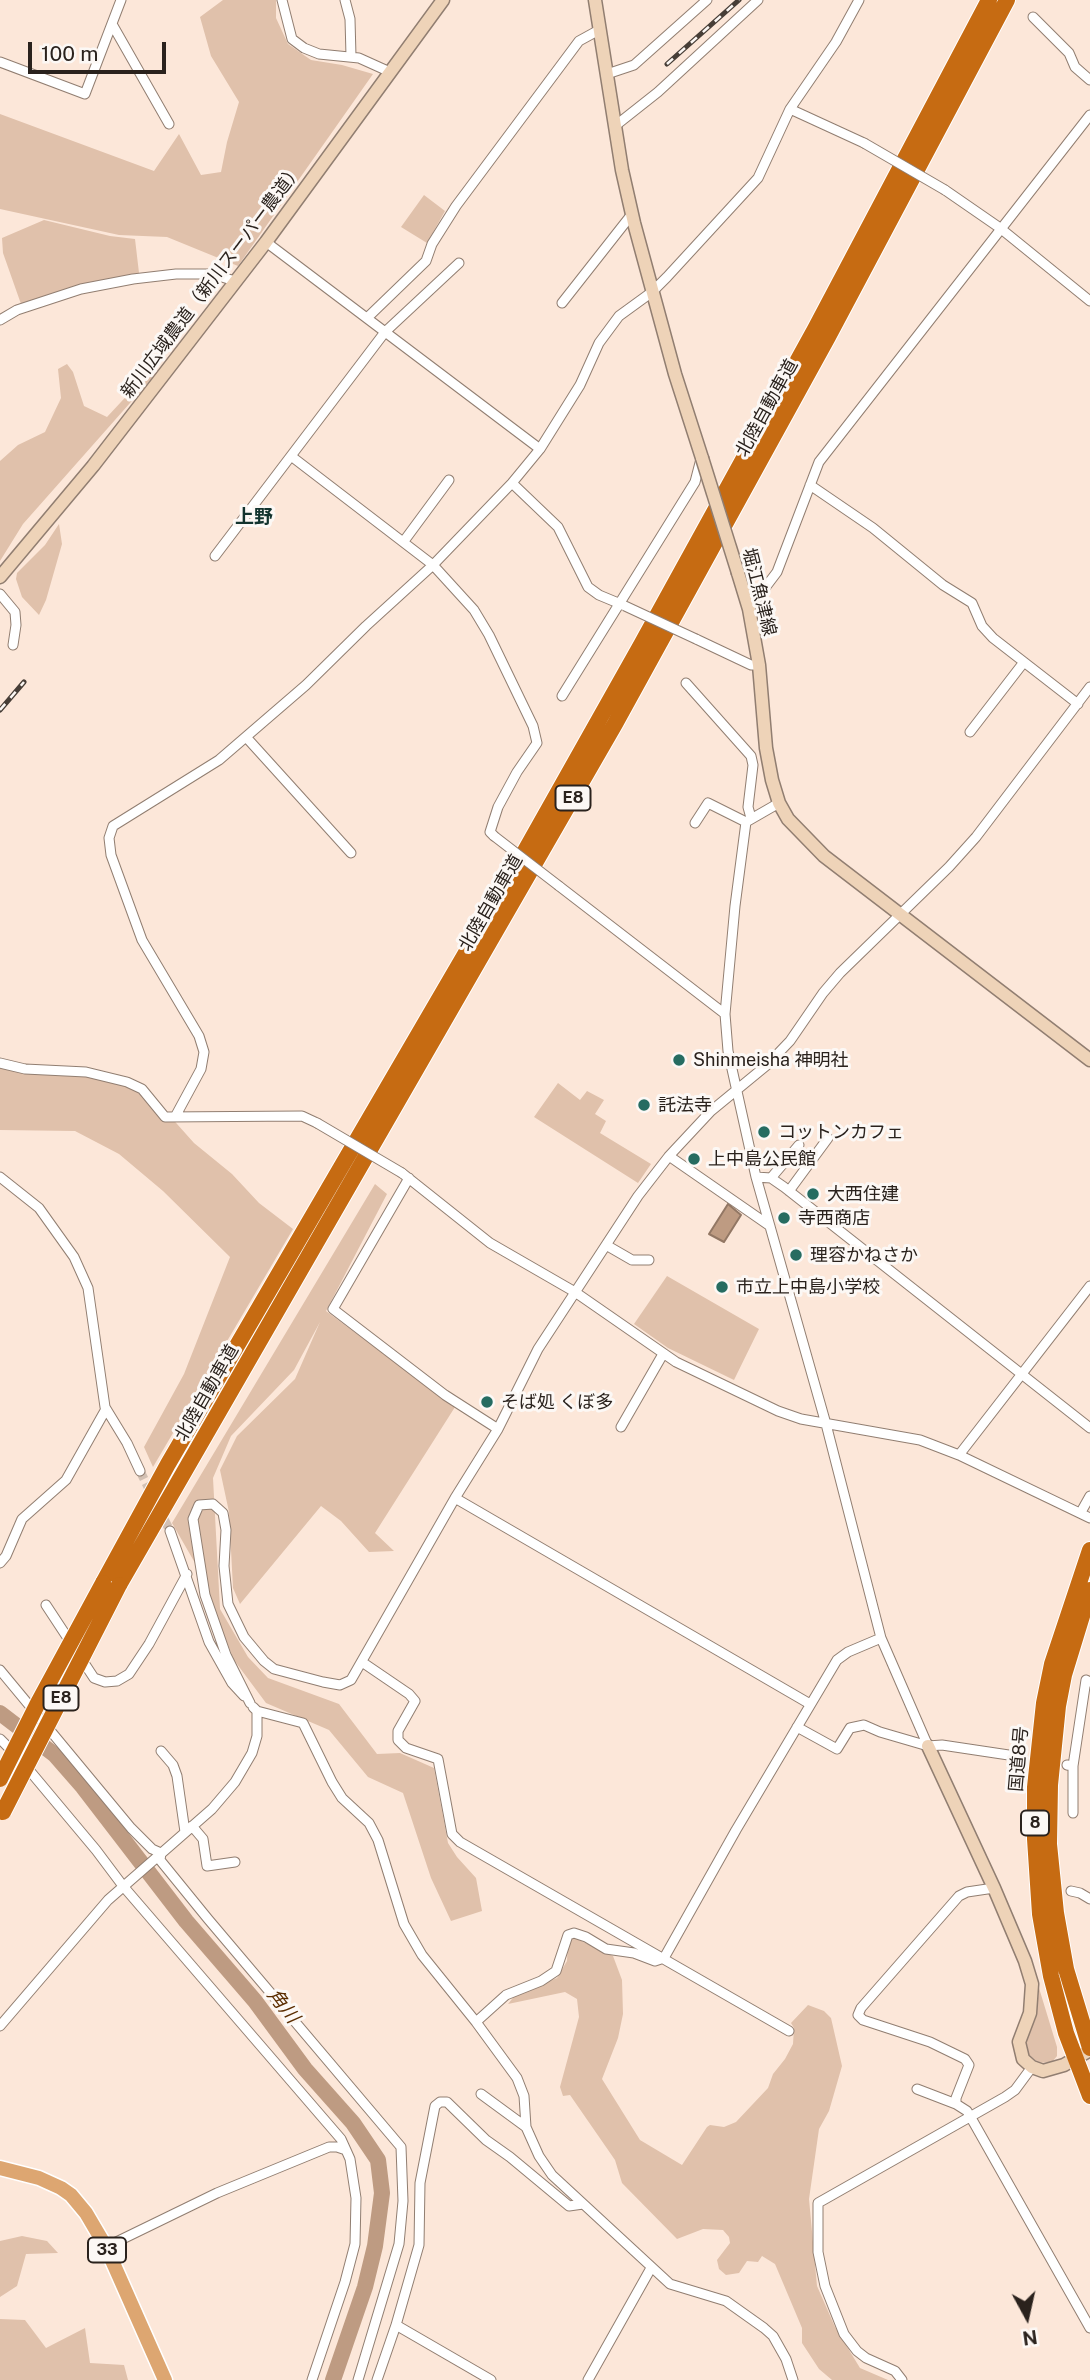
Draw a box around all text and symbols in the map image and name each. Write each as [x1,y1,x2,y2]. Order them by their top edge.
scale bar [32,28,170,72]
text: 100 m [41,41,98,66]
street label: 新川広域農道（新川スーパー農道） [117,159,307,403]
street label: 北陸自動車道 [731,356,803,460]
district label: 上野 [235,506,273,528]
street label: 堀江魚津線 [738,546,780,638]
road number: E8 [556,786,590,810]
street label: 北陸自動車道 [455,851,527,955]
place label: Shinmeisha 神明社 [693,1049,848,1071]
marker: Shinmeisha 神明社 [671,1052,687,1068]
place label: 託法寺 [658,1094,712,1116]
marker: 託法寺 [636,1097,652,1113]
place label: コットンカフェ [778,1121,904,1143]
marker: コットンカフェ [756,1124,772,1140]
place label: 上中島公民館 [708,1148,816,1170]
marker: 上中島公民館 [686,1151,702,1167]
place label: 大西住建 [827,1183,899,1205]
marker: 大西住建 [805,1186,821,1202]
place label: 寺西商店 [798,1207,870,1229]
marker: 寺西商店 [776,1210,792,1226]
place label: 理容かねさか [810,1244,918,1266]
marker: 理容かねさか [788,1247,804,1263]
place label: 市立上中島小学校 [736,1276,880,1298]
marker: 市立上中島小学校 [714,1279,730,1295]
street label: 北陸自動車道 [171,1341,243,1445]
place label: そば処 くぼ多 [501,1391,613,1413]
marker: そば処 くぼ多 [479,1394,495,1410]
road number: E8 [43,1686,78,1710]
street label: 国道8号 [1005,1725,1033,1793]
road number: 8 [1021,1811,1049,1836]
water label: 角川 [262,1984,304,2028]
road number: 33 [88,2238,126,2262]
north arrow [992,2282,1062,2352]
text: N [1021,2326,1039,2350]

